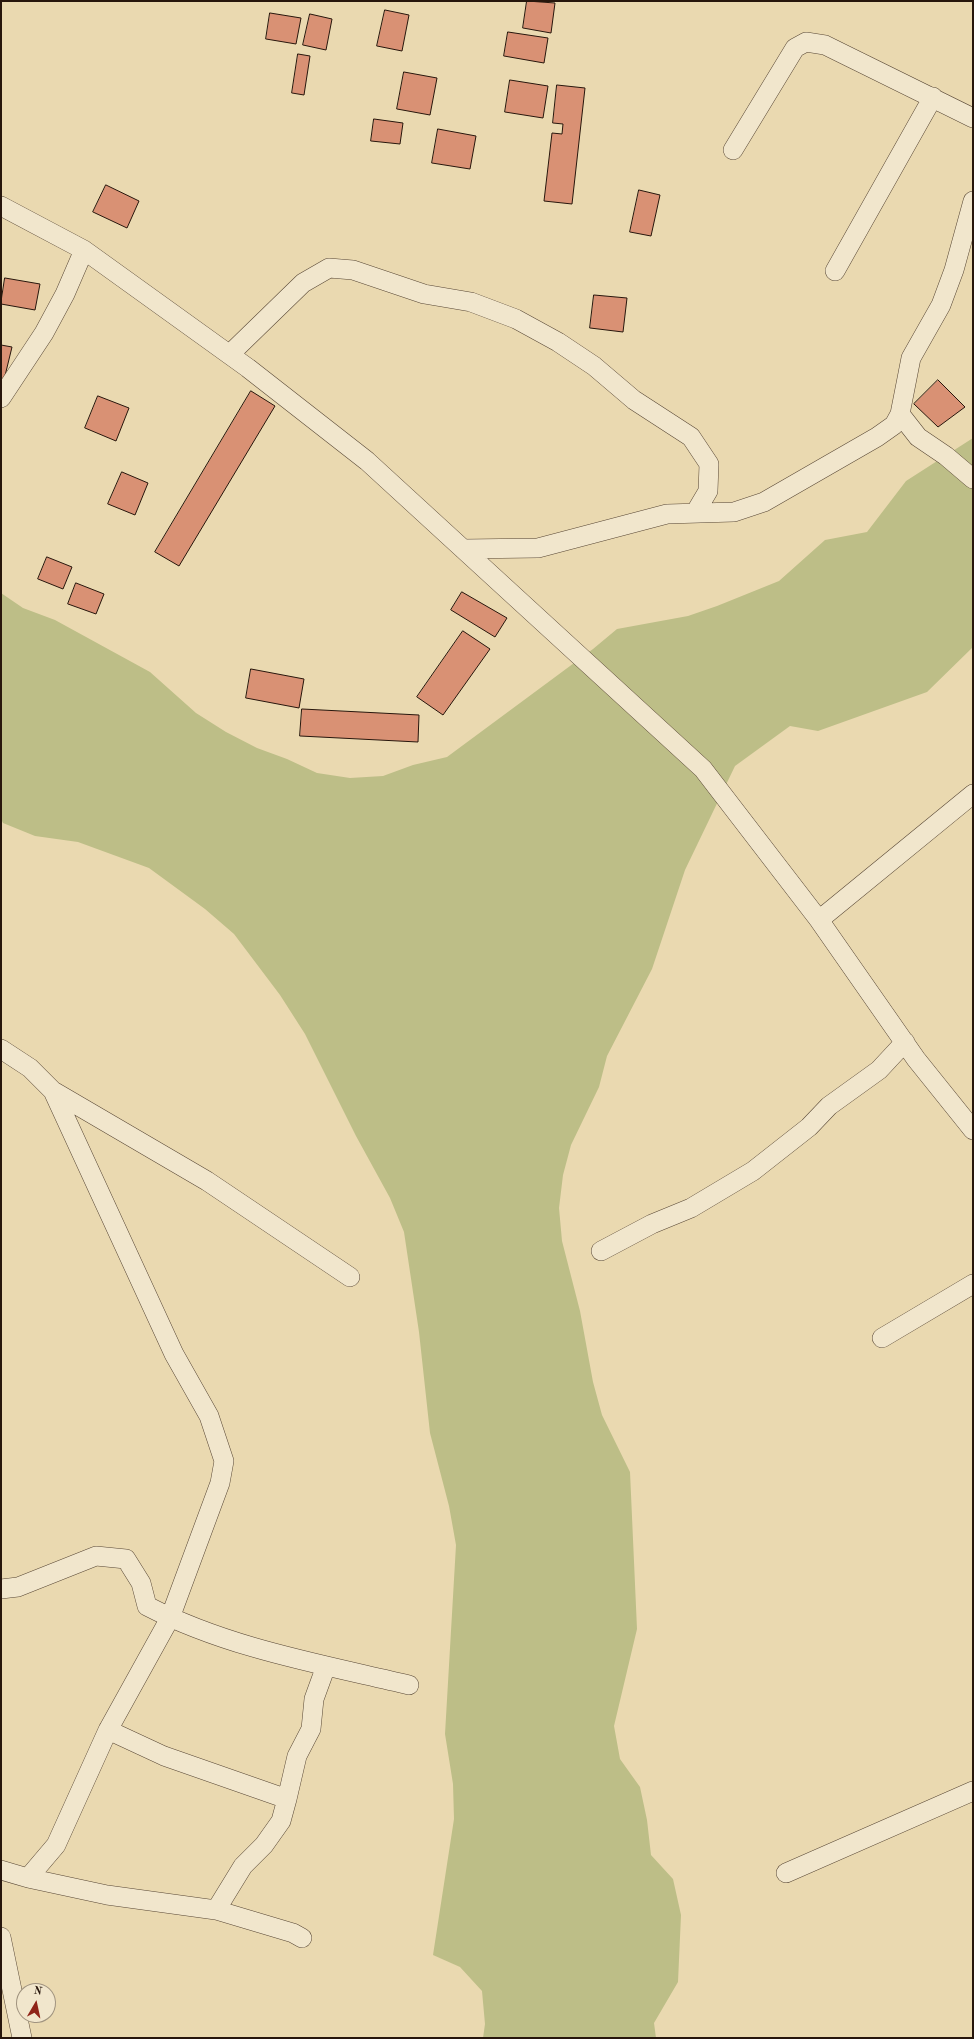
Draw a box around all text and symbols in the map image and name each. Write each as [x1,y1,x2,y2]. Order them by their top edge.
north arrow [16,1983,56,2023]
text: N [33,1986,43,1998]

